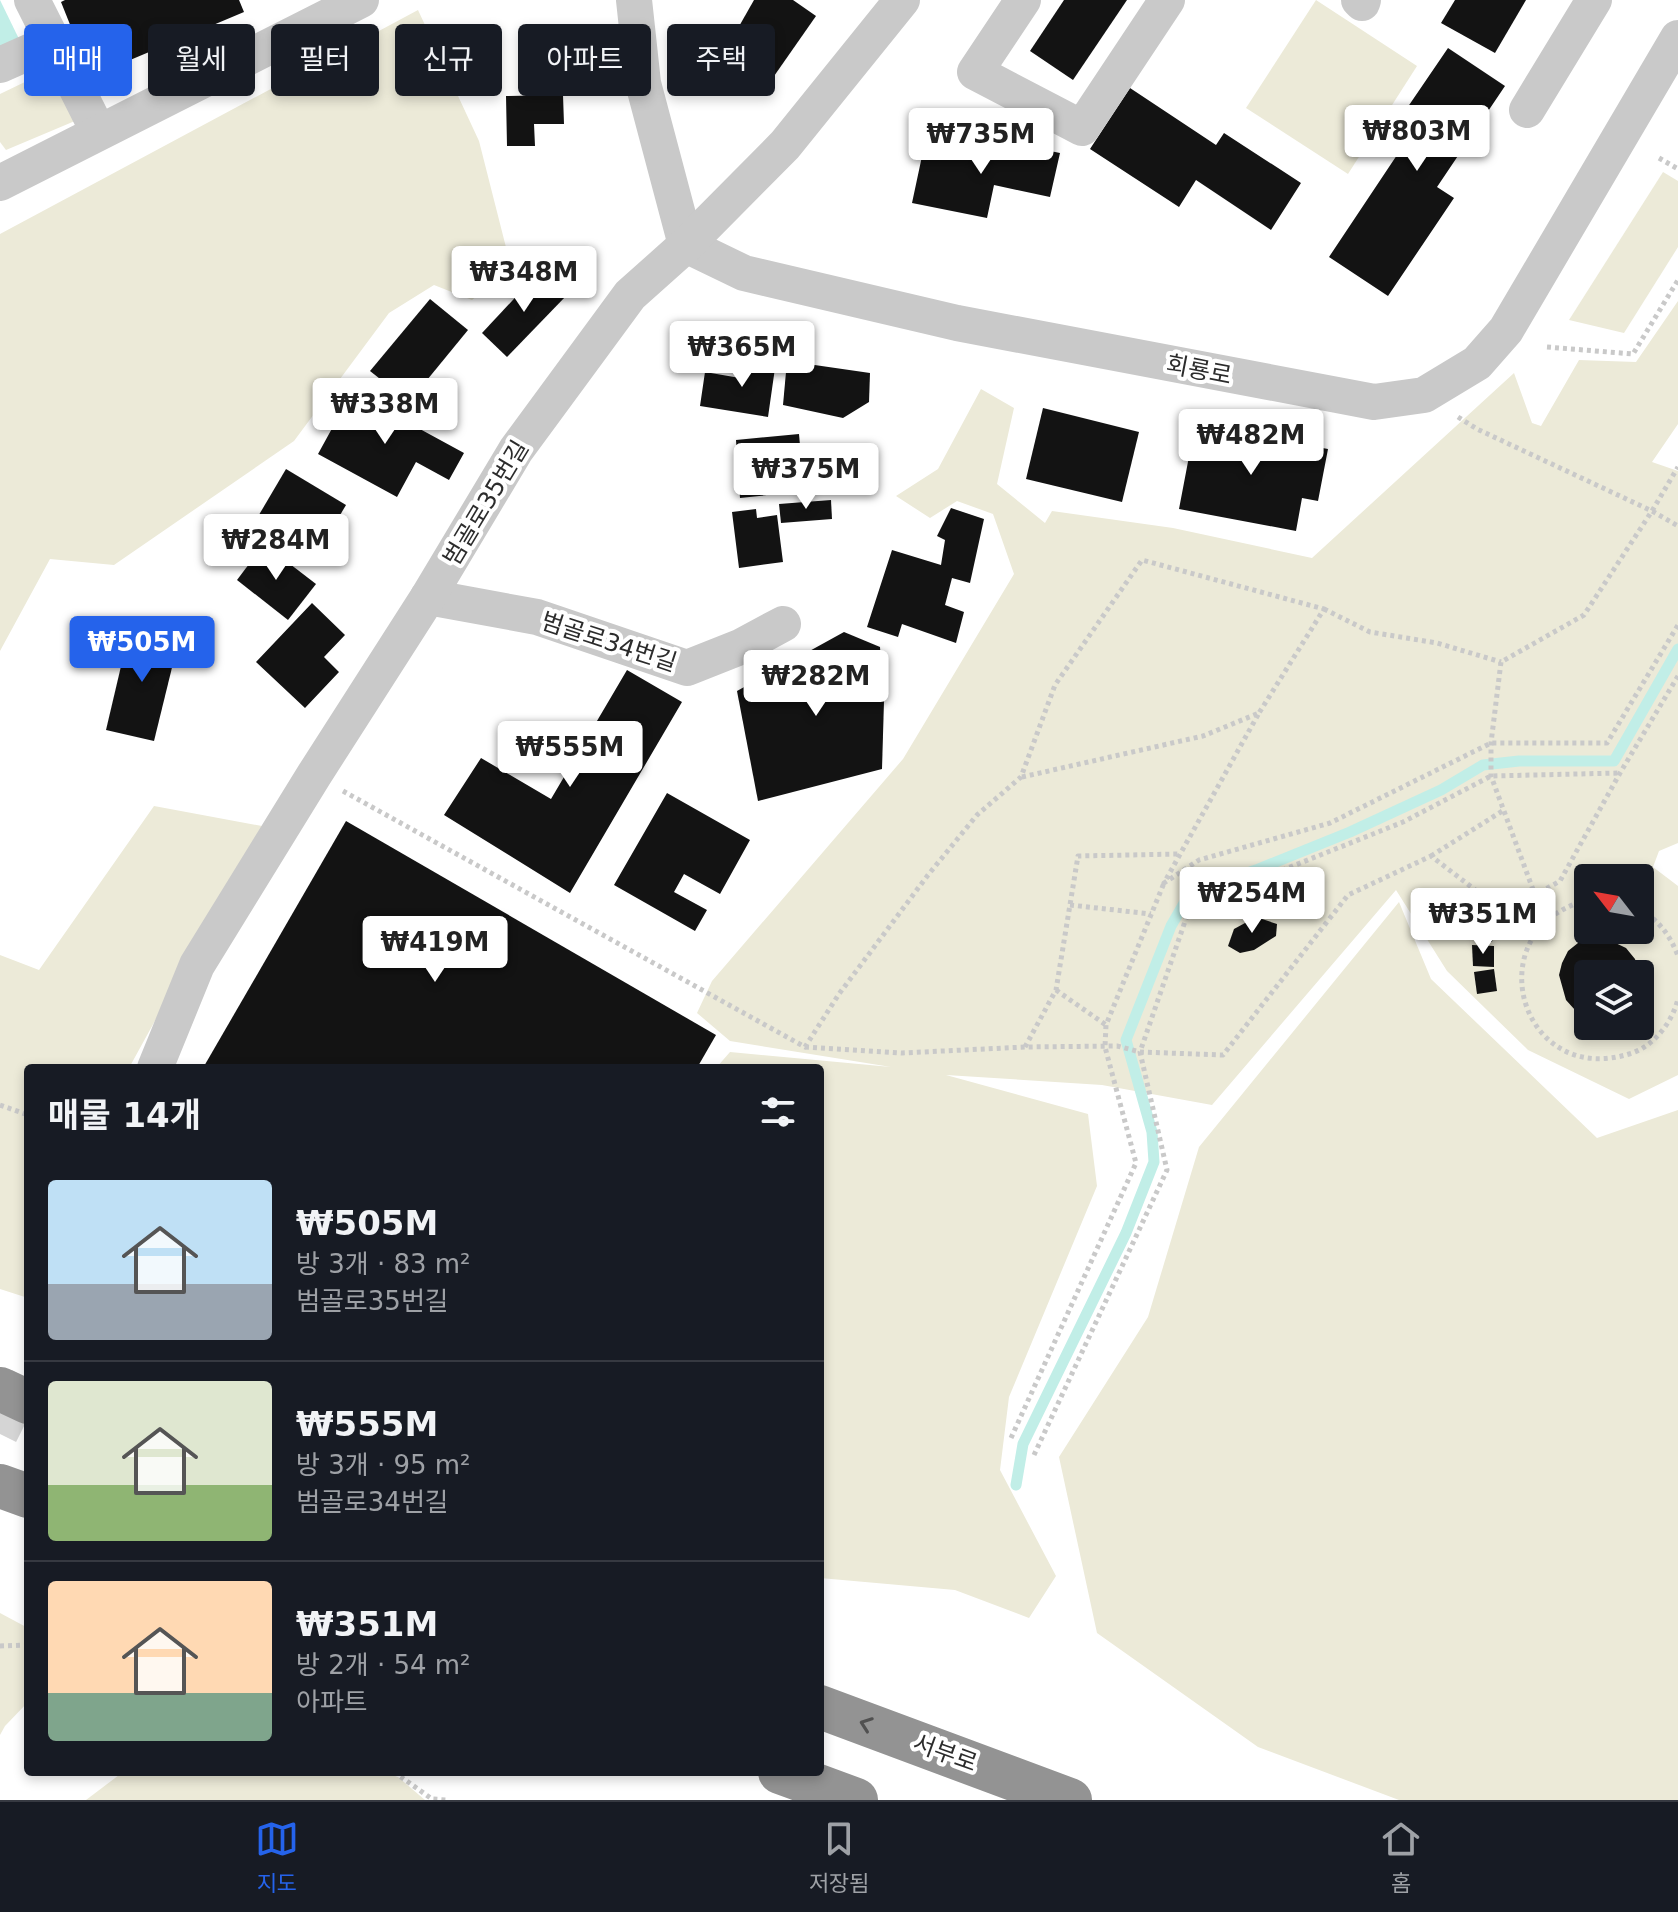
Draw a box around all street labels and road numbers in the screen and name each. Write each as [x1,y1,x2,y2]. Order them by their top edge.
street label: 회룡로 [1164,350,1234,390]
street label: 범골로35번길 [438,435,534,571]
street label: 범골로34번길 [538,607,680,677]
street label: 서부로 [909,1729,981,1777]

